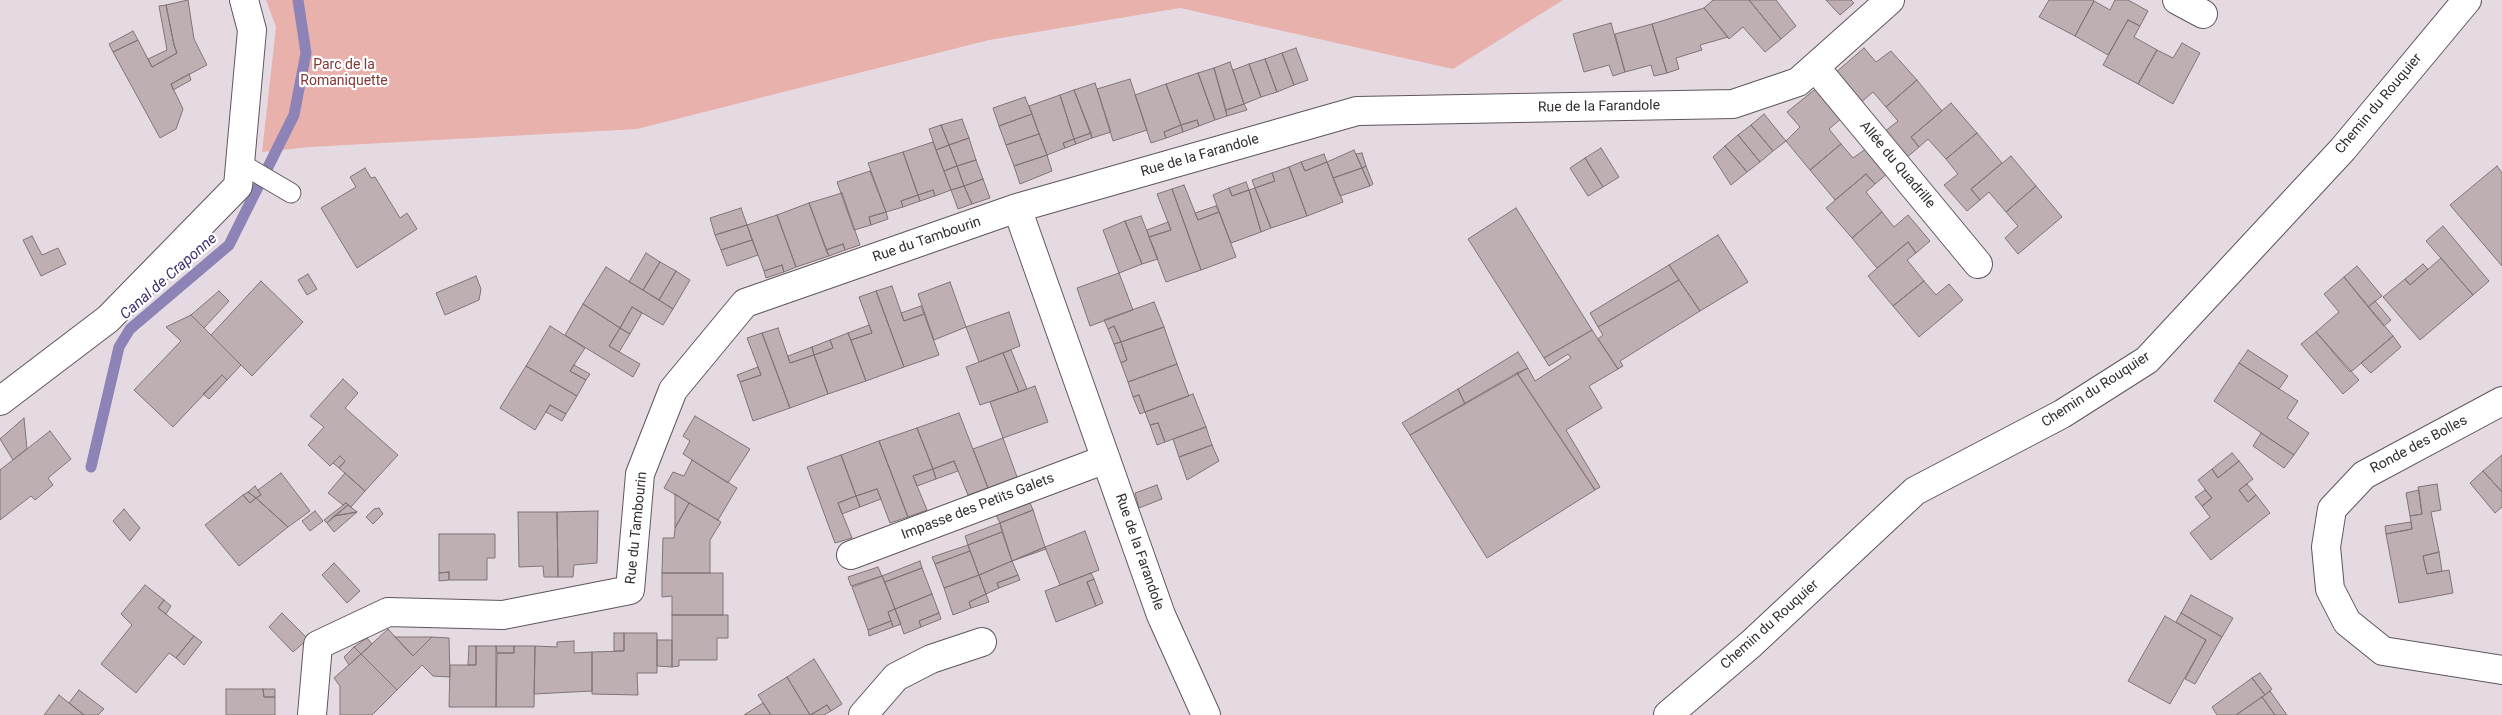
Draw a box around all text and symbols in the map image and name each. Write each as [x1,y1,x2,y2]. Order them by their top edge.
street label: Chemin du Rouquier [2332,50,2426,158]
park label: Parc de la Romaniquette [300,57,388,90]
street label: Rue de la Farandole [1538,98,1660,116]
street label: Allée du Quadrille [1856,118,1938,212]
street label: Rue de la Farandole [1139,131,1261,181]
street label: Rue du Tambourin [871,214,983,266]
water label: Canal de Craponne [117,230,221,324]
street label: Chemin du Rouquier [2039,349,2153,431]
street label: Ronde des Bolles [2368,412,2470,478]
street label: Impasse des Petits Galets [899,470,1057,544]
street label: Rue du Tambourin [623,471,651,585]
street label: Rue de la Farandole [1111,492,1167,612]
street label: Chemin du Rouquier [1718,577,1822,673]

